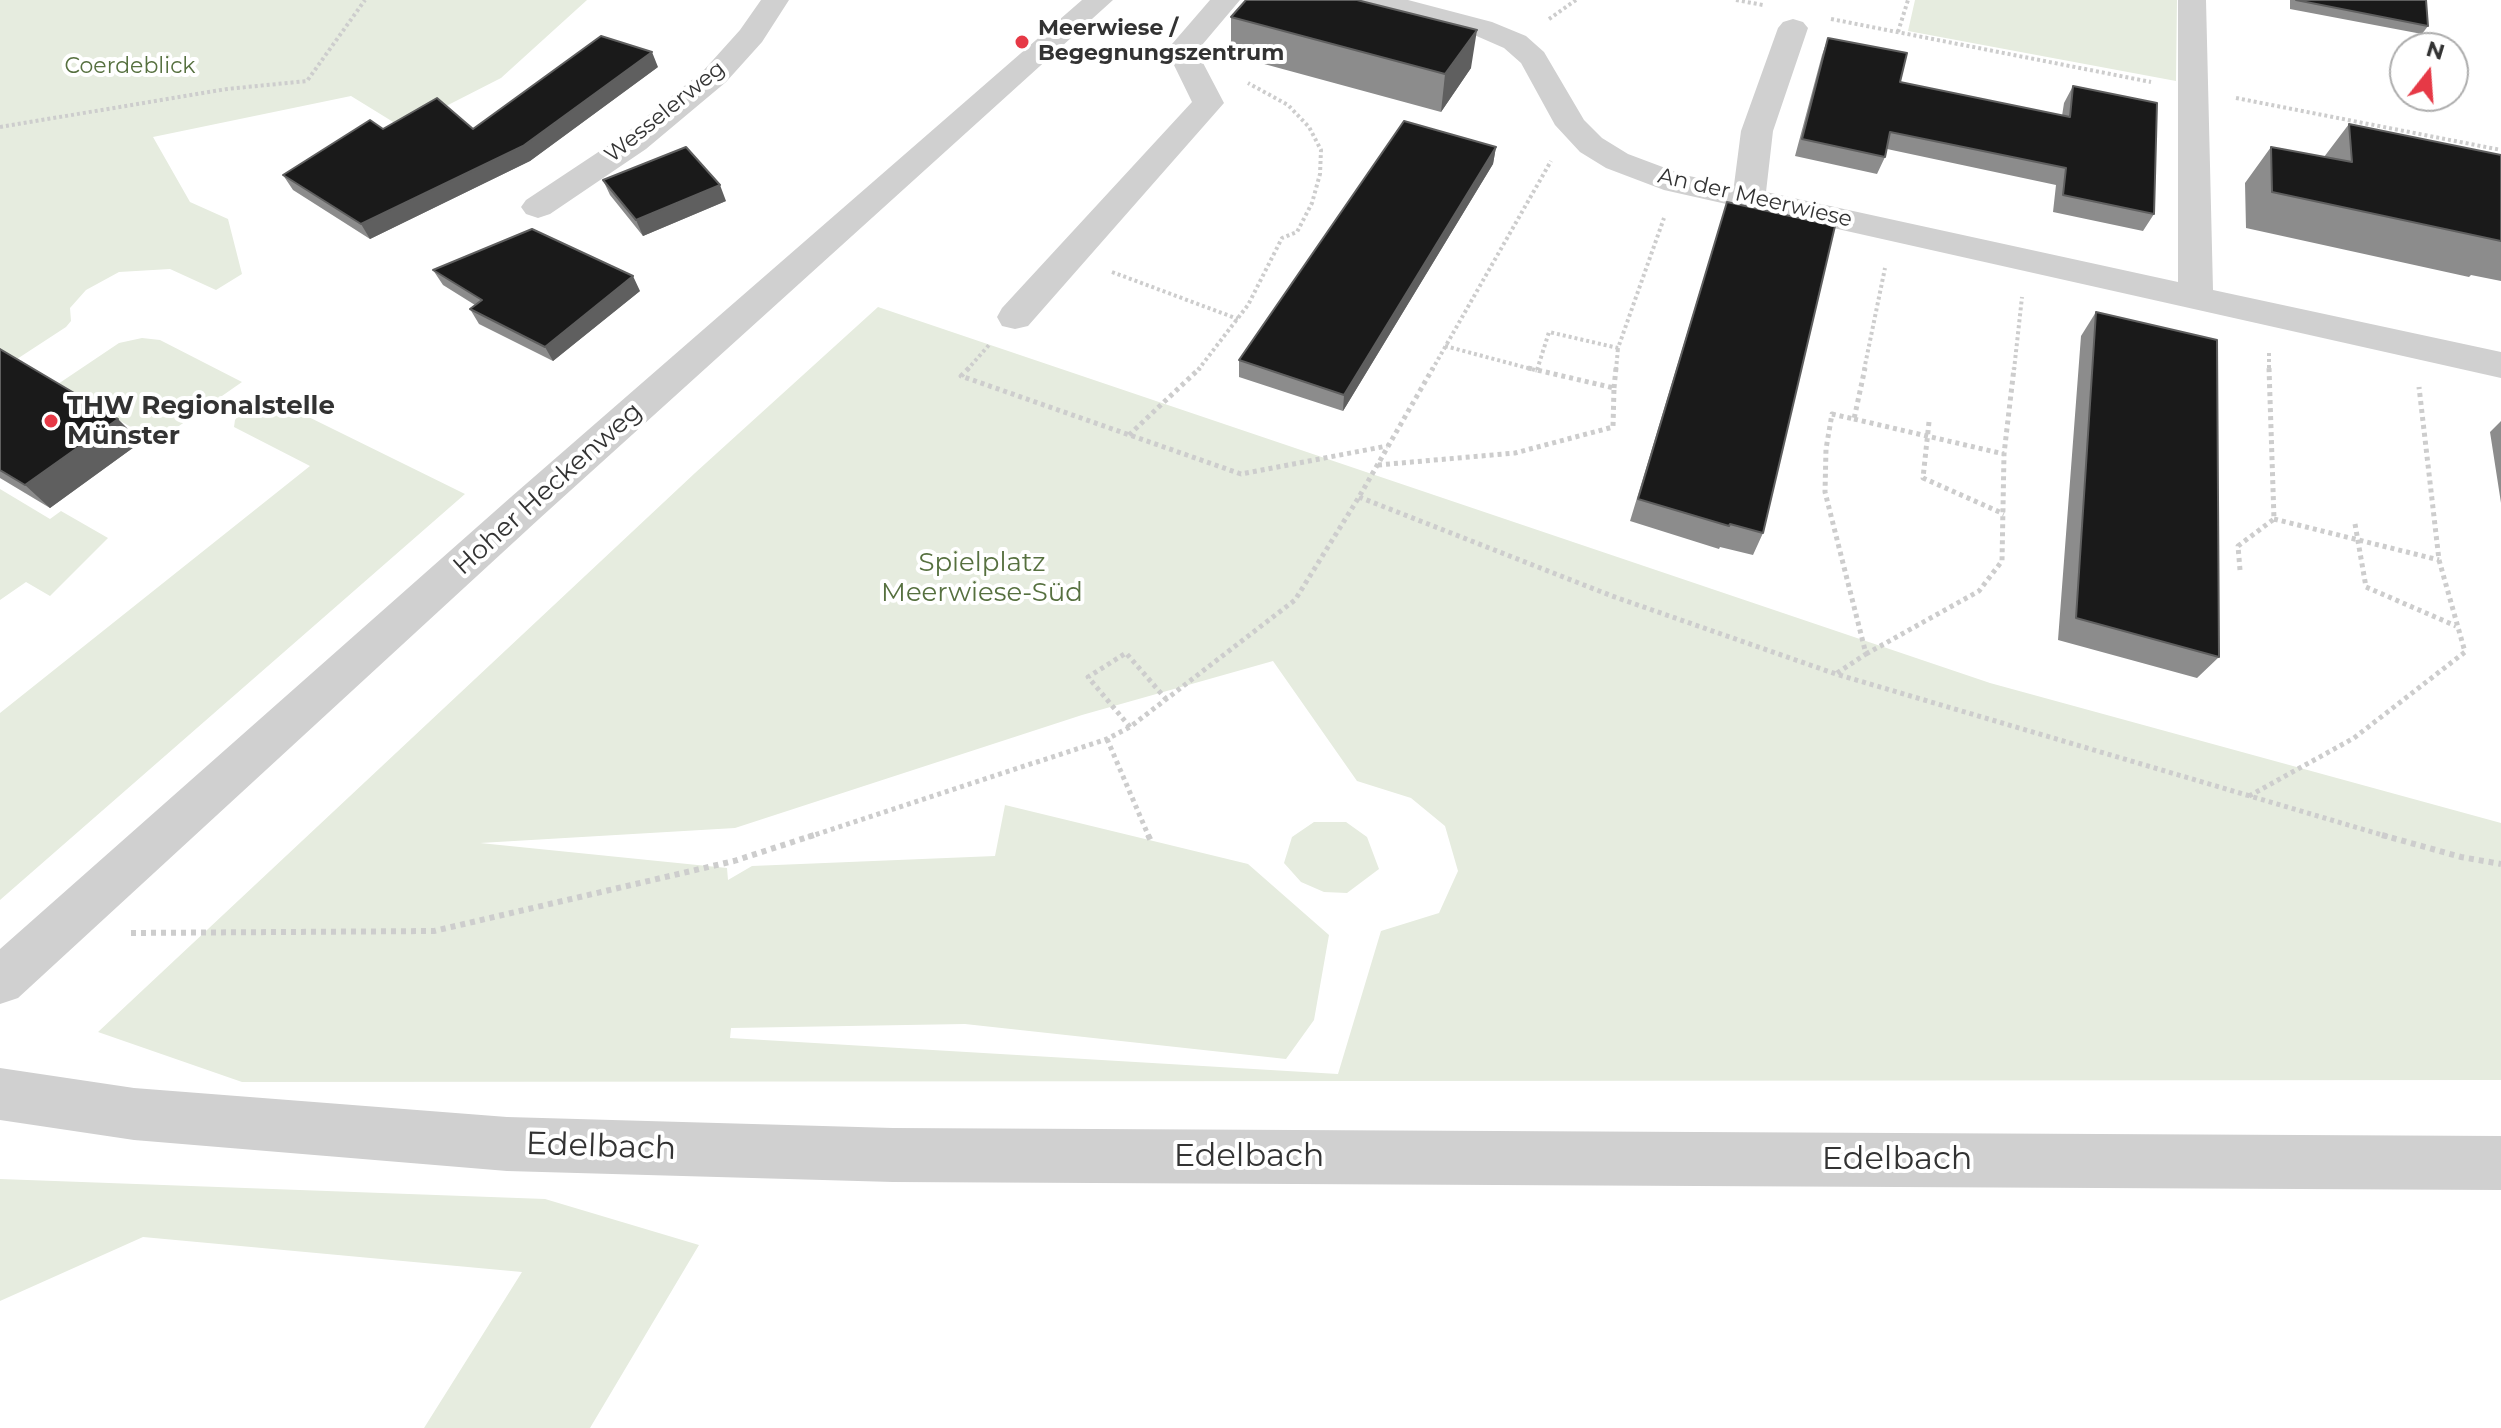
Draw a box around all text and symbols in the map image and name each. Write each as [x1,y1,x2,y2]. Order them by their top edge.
place label: Meerwiese / Begegnungszentrum [1038,16,1284,68]
north arrow [2389,32,2469,112]
marker: Meerwiese / Begegnungszentrum [1013,33,1031,51]
text: N [2423,35,2448,66]
park label: Coerdeblick [64,54,196,80]
street label: Wesselerweg [600,55,730,169]
street label: An der Meerwiese [1655,163,1855,233]
place label: THW Regionalstelle Münster [67,390,335,452]
street label: Hoher Heckenweg [447,396,649,582]
marker: THW Regionalstelle Münster [42,412,60,430]
park label: Spielplatz Meerwiese-Süd [881,547,1083,608]
street label: Edelbach [525,1125,677,1169]
street label: Edelbach [1174,1138,1324,1176]
street label: Edelbach [1822,1141,1972,1179]

